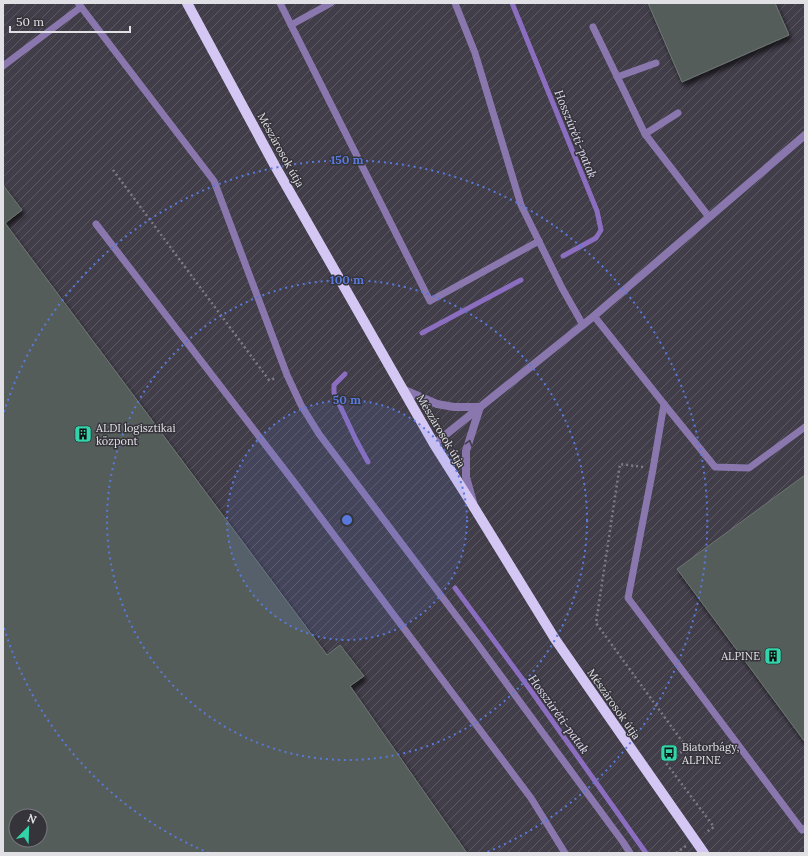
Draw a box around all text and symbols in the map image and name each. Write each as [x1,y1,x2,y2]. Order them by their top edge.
scale bar [10,8,130,34]
text: 50 m [16,14,44,29]
water label: Hosszúréti-patak [551,88,601,180]
street label: Mészárosok útja [255,110,307,190]
text: 150 m [330,152,364,167]
text: 100 m [330,272,364,287]
text: 50 m [333,392,361,407]
street label: Mészárosok útja [414,392,469,471]
place label: ALDI logisztikai központ [95,421,176,448]
building icon: ALDI logisztikai központ [73,424,93,444]
one-way arrow [464,440,473,447]
centre of rings [340,513,354,527]
building icon: ALPINE [763,646,783,666]
place label: ALPINE [720,649,760,663]
street label: Mészárosok útja [584,666,644,742]
water label: Hosszúréti-patak [525,672,593,756]
place label: Biatorbágy, ALPINE [681,740,739,767]
bus stop icon: Biatorbágy, ALPINE [659,743,679,763]
north arrow [8,808,48,848]
text: N [25,811,39,827]

